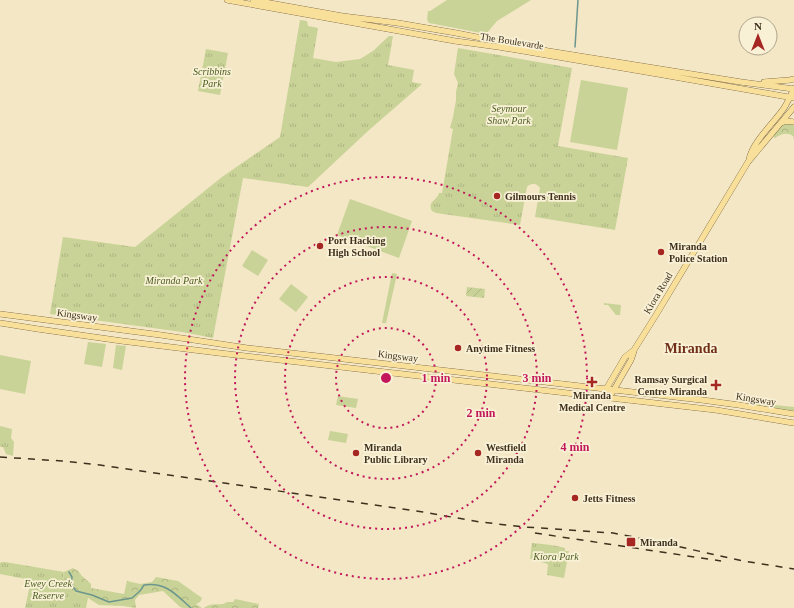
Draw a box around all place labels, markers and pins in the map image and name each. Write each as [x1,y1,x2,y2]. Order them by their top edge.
marker: Gilmours Tennis [492,191,502,201]
place label: Gilmours Tennis [505,191,576,202]
place label: Port Hacking High School [328,235,386,258]
marker: Port Hacking High School [315,241,325,251]
place label: Miranda Police Station [669,241,728,264]
marker: Miranda Police Station [656,247,666,257]
marker: Anytime Fitness [453,343,463,353]
place label: Anytime Fitness [466,343,535,354]
centre of rings [379,371,393,385]
place label: Ramsay Surgical Centre Miranda [635,374,707,397]
marker: Miranda Medical Centre [586,376,598,388]
marker: Ramsay Surgical Centre Miranda [710,379,722,391]
place label: Miranda Medical Centre [559,390,626,413]
place label: Miranda Public Library [364,442,428,465]
place label: Westfield Miranda [486,442,526,465]
marker: Miranda Public Library [351,448,361,458]
marker: Westfield Miranda [473,448,483,458]
marker: Jetts Fitness [570,493,580,503]
place label: Jetts Fitness [583,493,636,504]
marker: Miranda [625,536,637,548]
place label: Miranda [640,537,678,548]

